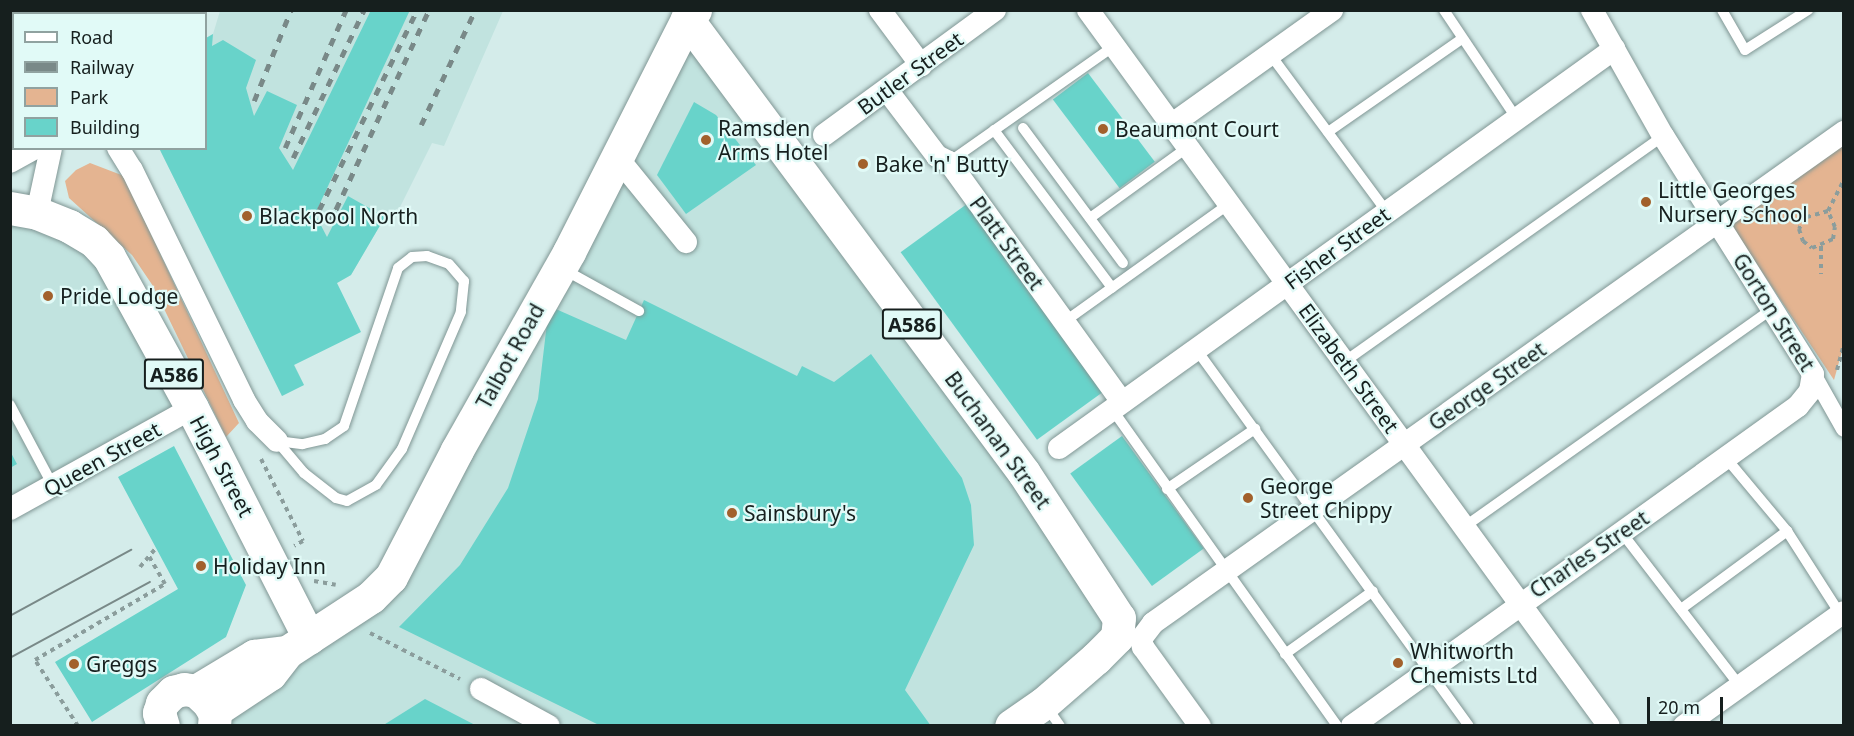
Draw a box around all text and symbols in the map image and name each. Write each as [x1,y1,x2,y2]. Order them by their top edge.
legend [12,12,207,150]
text: Road [70,25,113,49]
street label: Butler Street [852,26,968,120]
text: Railway [70,55,134,79]
text: Park [70,85,108,109]
text: Building [70,115,140,139]
place label: Ramsden Arms Hotel [718,115,828,165]
place label: Beaumont Court [1115,116,1279,142]
marker: Beaumont Court [1096,122,1110,136]
marker: Ramsden Arms Hotel [699,133,713,147]
place label: Bake 'n' Butty [875,151,1008,177]
marker: Bake 'n' Butty [856,157,870,171]
place label: Little Georges Nursery School [1658,177,1808,227]
street label: Platt Street [965,191,1049,295]
marker: Little Georges Nursery School [1639,195,1653,209]
street label: Fisher Street [1279,201,1395,295]
place label: Blackpool North [259,203,418,229]
marker: Blackpool North [240,209,254,223]
street label: Gorton Street [1728,248,1820,376]
place label: Pride Lodge [60,283,178,309]
marker: Pride Lodge [41,289,55,303]
street label: Elizabeth Street [1294,298,1404,438]
street label: Talbot Road [471,299,549,413]
road number: A586 [880,307,944,341]
street label: George Street [1424,336,1550,436]
road number: A586 [142,357,206,391]
street label: Buchanan Street [940,367,1056,513]
street label: High Street [185,411,259,521]
street label: Queen Street [39,416,165,502]
place label: George Street Chippy [1260,473,1392,523]
marker: George Street Chippy [1241,491,1255,505]
place label: Sainsbury's [744,500,856,526]
street label: Charles Street [1525,505,1653,603]
marker: Sainsbury's [725,506,739,520]
place label: Holiday Inn [213,553,326,579]
marker: Holiday Inn [194,559,208,573]
place label: Whitworth Chemists Ltd [1410,638,1538,688]
place label: Greggs [86,651,157,677]
marker: Whitworth Chemists Ltd [1391,656,1405,670]
marker: Greggs [67,657,81,671]
scale bar [1650,685,1726,723]
text: 20 m [1658,695,1700,719]

